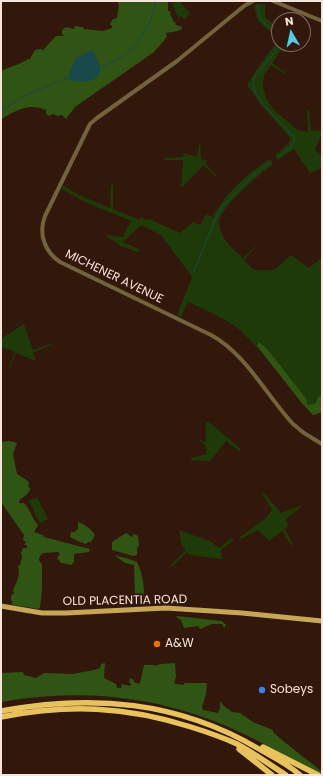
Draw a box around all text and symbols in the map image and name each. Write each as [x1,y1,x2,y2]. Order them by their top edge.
north arrow [271,12,311,52]
text: N [284,13,295,30]
street label: MICHENER AVENUE [63,247,165,307]
street label: OLD PLACENTIA ROAD [63,593,187,609]
place label: A&W [165,637,194,651]
marker: A&W [152,639,162,649]
place label: Sobeys [270,683,313,697]
marker: Sobeys [257,685,267,695]

